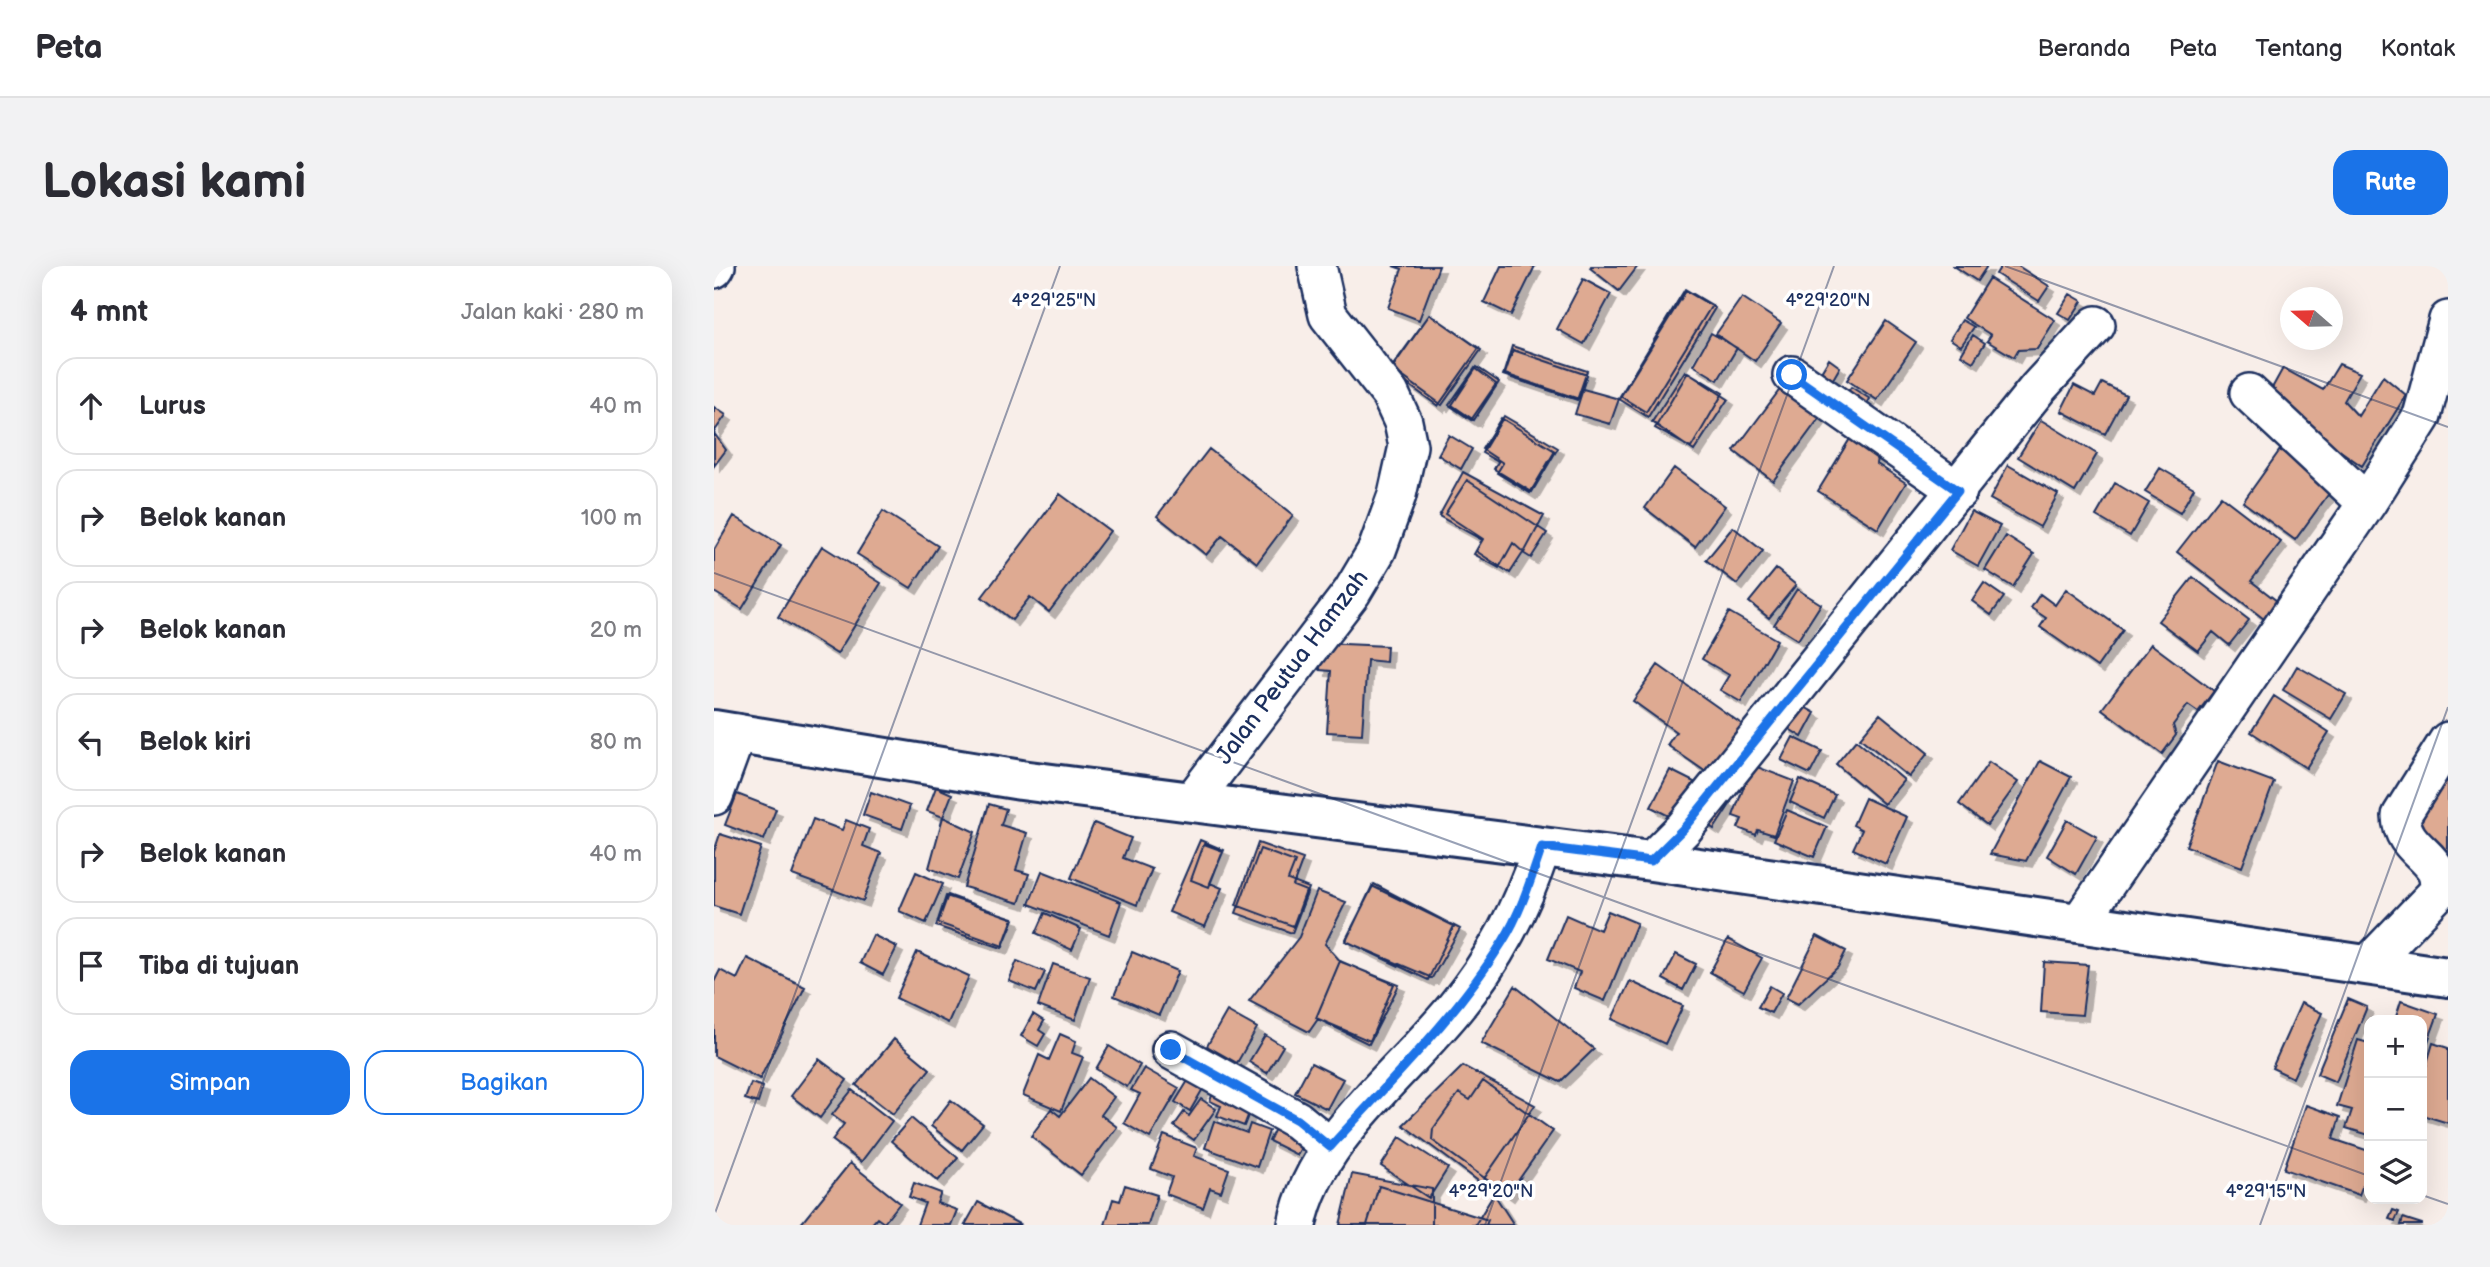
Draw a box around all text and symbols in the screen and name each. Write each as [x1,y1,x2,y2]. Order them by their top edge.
text: Peta [35,28,103,68]
text: Beranda [2037,34,2131,63]
text: Peta [2169,34,2217,63]
text: Tentang [2255,34,2343,63]
text: Kontak [2381,34,2455,63]
button: Rute [2333,150,2448,215]
text: Lokasi kami [42,153,306,212]
north arrow [2280,287,2343,350]
text: 4°29'25"N [1012,290,1096,311]
text: 4°29'20"N [1785,290,1871,311]
text: 4 mnt [70,294,148,330]
text: Jalan kaki · 280 m [461,298,644,326]
route start [1776,359,1807,390]
icon: ahead [72,387,110,425]
text: Lurus [139,391,206,422]
text: 40 m [589,392,642,420]
icon: right [72,499,110,537]
text: Belok kanan [139,503,286,534]
text: 100 m [581,504,642,532]
street label: Jalan Peutua Hamzah [1209,564,1375,770]
icon: right [72,611,110,649]
text: Belok kanan [139,615,286,646]
text: 20 m [590,616,642,644]
icon: left [72,723,110,761]
text: Belok kiri [139,727,251,758]
text: 80 m [590,728,642,756]
icon: right [72,835,110,873]
text: Belok kanan [139,839,286,870]
text: 40 m [589,840,642,868]
icon: arrive [72,947,110,985]
text: Tiba di tujuan [139,951,299,982]
map controls [2364,1015,2427,1204]
button: + [2364,1015,2427,1078]
route end [1155,1034,1186,1065]
button: Simpan [70,1050,350,1115]
button: Bagikan [364,1050,644,1115]
button: − [2364,1078,2427,1141]
button: layers [2364,1141,2427,1204]
text: 4°29'20"N [1448,1181,1534,1202]
text: 4°29'15"N [2225,1181,2307,1202]

